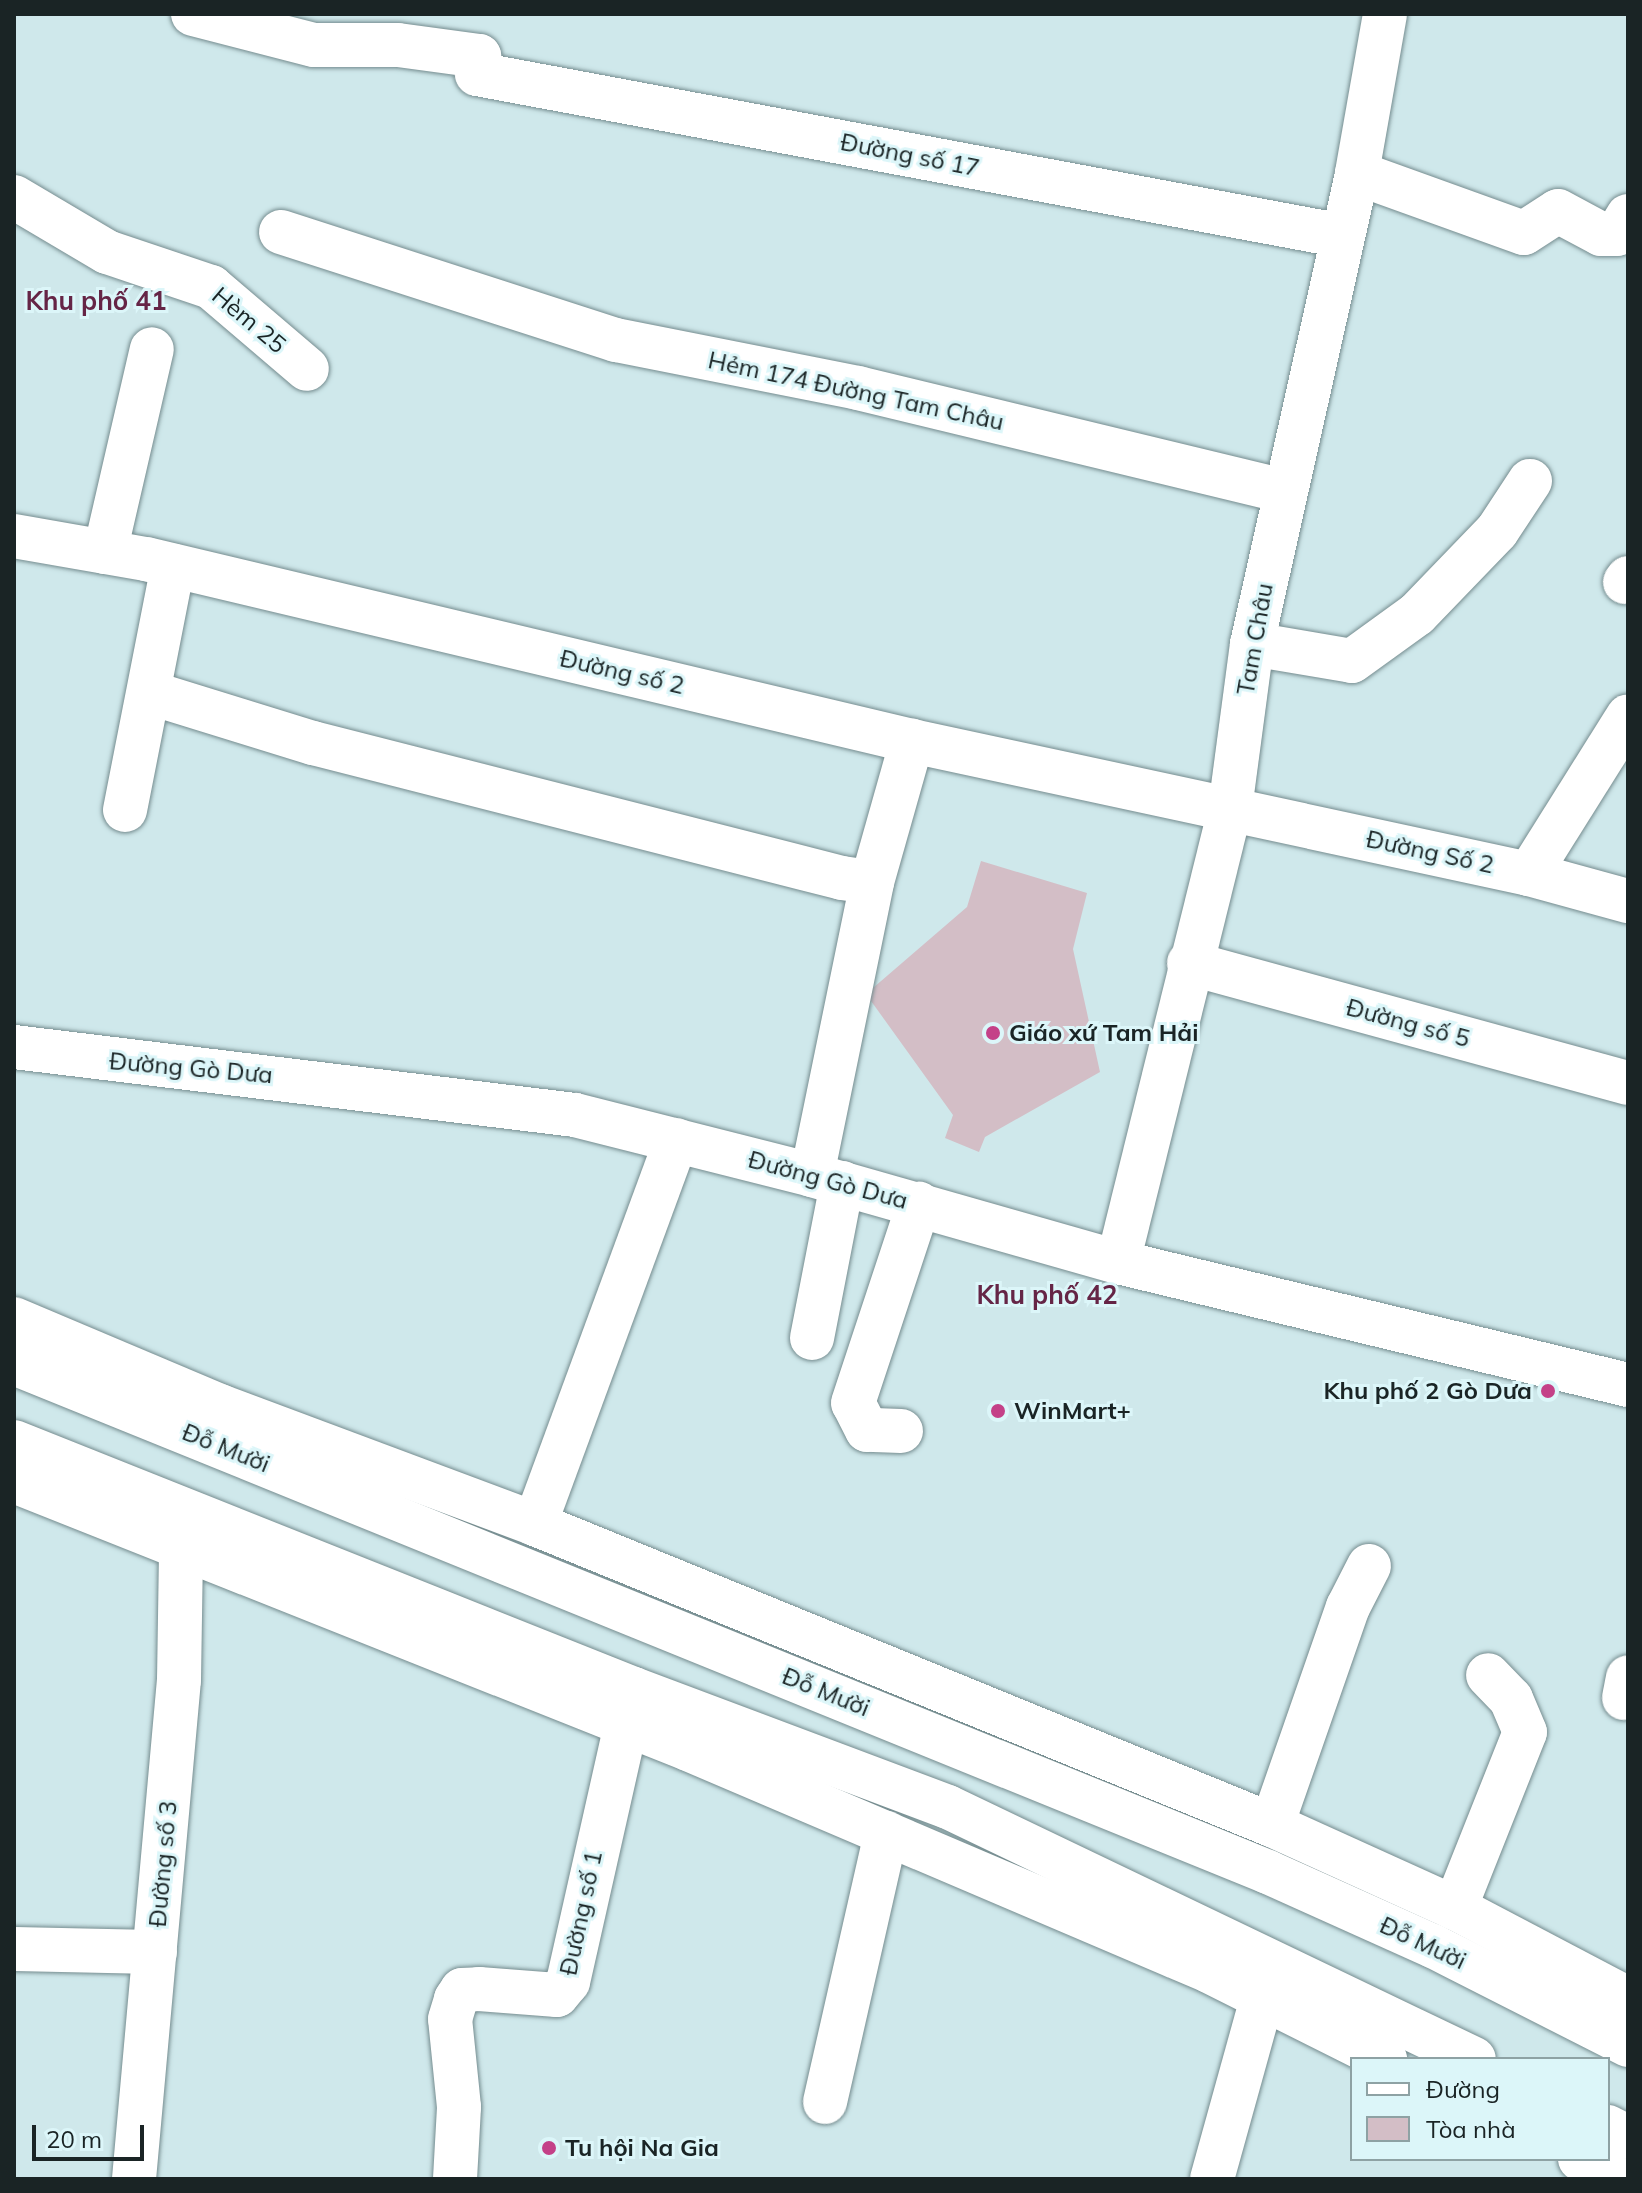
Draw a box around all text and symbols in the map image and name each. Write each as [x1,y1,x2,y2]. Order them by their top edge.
street label: Đường số 17 [838,127,982,183]
street label: Hèm 25 [206,281,292,359]
district label: Khu phố 41 [25,285,167,317]
street label: Hẻm 174 Đường Tam Châu [705,346,1007,436]
street label: Tam Châu [1231,581,1279,697]
street label: Đường số 2 [557,644,687,700]
street label: Đường Số 2 [1364,824,1496,880]
street label: Đường số 5 [1343,993,1473,1053]
place label: Giáo xứ Tam Hải [1009,1019,1198,1047]
marker: Giáo xứ Tam Hải [984,1024,1002,1042]
street label: Đường Gò Dưa [108,1047,274,1089]
street label: Đường Gò Dưa [745,1145,911,1215]
district label: Khu phố 42 [976,1279,1118,1311]
place label: Khu phố 2 Gò Dưa [1324,1377,1532,1405]
marker: Khu phố 2 Gò Dưa [1539,1382,1557,1400]
place label: WinMart+ [1014,1397,1131,1425]
marker: WinMart+ [989,1402,1007,1420]
street label: Đỗ Mười [178,1417,274,1479]
street label: Đỗ Mười [778,1661,874,1723]
street label: Đường số 3 [143,1800,183,1928]
street label: Đường số 1 [554,1848,608,1978]
street label: Đỗ Mười [1375,1911,1471,1975]
legend [1350,2057,1610,2161]
text: Đường [1426,2074,1500,2104]
scale bar [36,2109,148,2159]
text: Tòa nhà [1426,2114,1516,2144]
text: 20 m [46,2124,102,2154]
place label: Tu hội Na Gia [565,2134,719,2162]
marker: Tu hội Na Gia [540,2139,558,2157]

